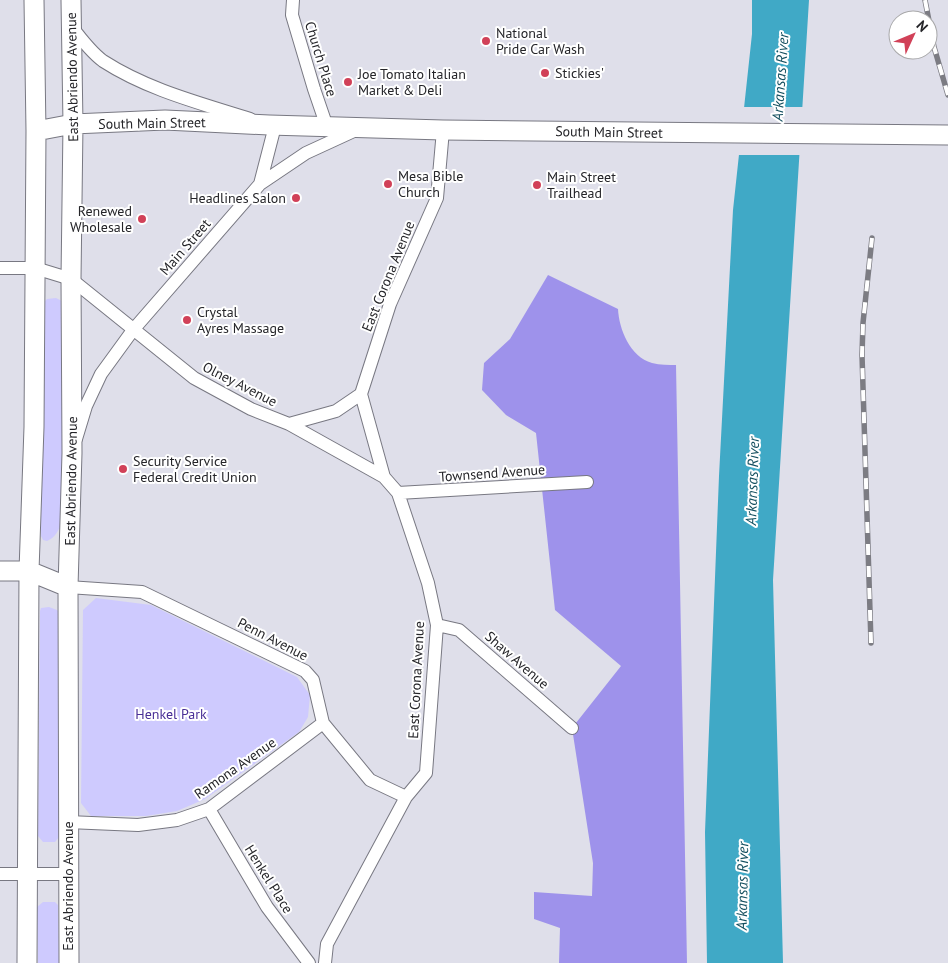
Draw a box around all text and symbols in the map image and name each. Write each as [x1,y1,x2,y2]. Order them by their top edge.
north arrow [888,10,938,60]
street label: East Abriendo Avenue [62,12,82,142]
text: N [913,16,932,36]
street label: Church Place [301,19,341,99]
place label: National Pride Car Wash [496,24,585,58]
water label: Arkansas River [767,31,793,123]
marker: National Pride Car Wash [480,35,492,47]
place label: Stickies' [555,64,604,82]
place label: Joe Tomato Italian Market & Deli [357,65,466,99]
marker: Stickies' [539,67,551,79]
marker: Joe Tomato Italian Market & Deli [342,76,354,88]
street label: South Main Street [98,113,206,133]
street label: South Main Street [555,122,663,142]
place label: Mesa Bible Church [398,167,463,201]
place label: Main Street Trailhead [547,168,616,202]
marker: Mesa Bible Church [382,178,394,190]
marker: Main Street Trailhead [531,179,543,191]
place label: Headlines Salon [189,189,286,207]
marker: Headlines Salon [290,192,302,204]
place label: Renewed Wholesale [70,202,132,236]
marker: Renewed Wholesale [136,213,148,225]
street label: Main Street [156,215,215,279]
street label: East Corona Avenue [358,218,418,334]
place label: Crystal Ayres Massage [197,303,284,337]
marker: Crystal Ayres Massage [181,314,193,326]
street label: Olney Avenue [200,358,280,410]
street label: East Abriendo Avenue [61,416,81,546]
water label: Arkansas River [741,435,763,527]
place label: Security Service Federal Credit Union [133,452,257,486]
street label: Townsend Avenue [438,460,546,486]
marker: Security Service Federal Credit Union [117,463,129,475]
street label: Penn Avenue [235,614,311,664]
street label: East Corona Avenue [404,621,428,739]
street label: Shaw Avenue [481,627,553,693]
park label: Henkel Park [135,705,207,723]
street label: Ramona Avenue [191,733,279,803]
street label: East Abriendo Avenue [59,821,77,951]
street label: Henkel Place [241,841,297,917]
water label: Arkansas River [732,841,752,931]

